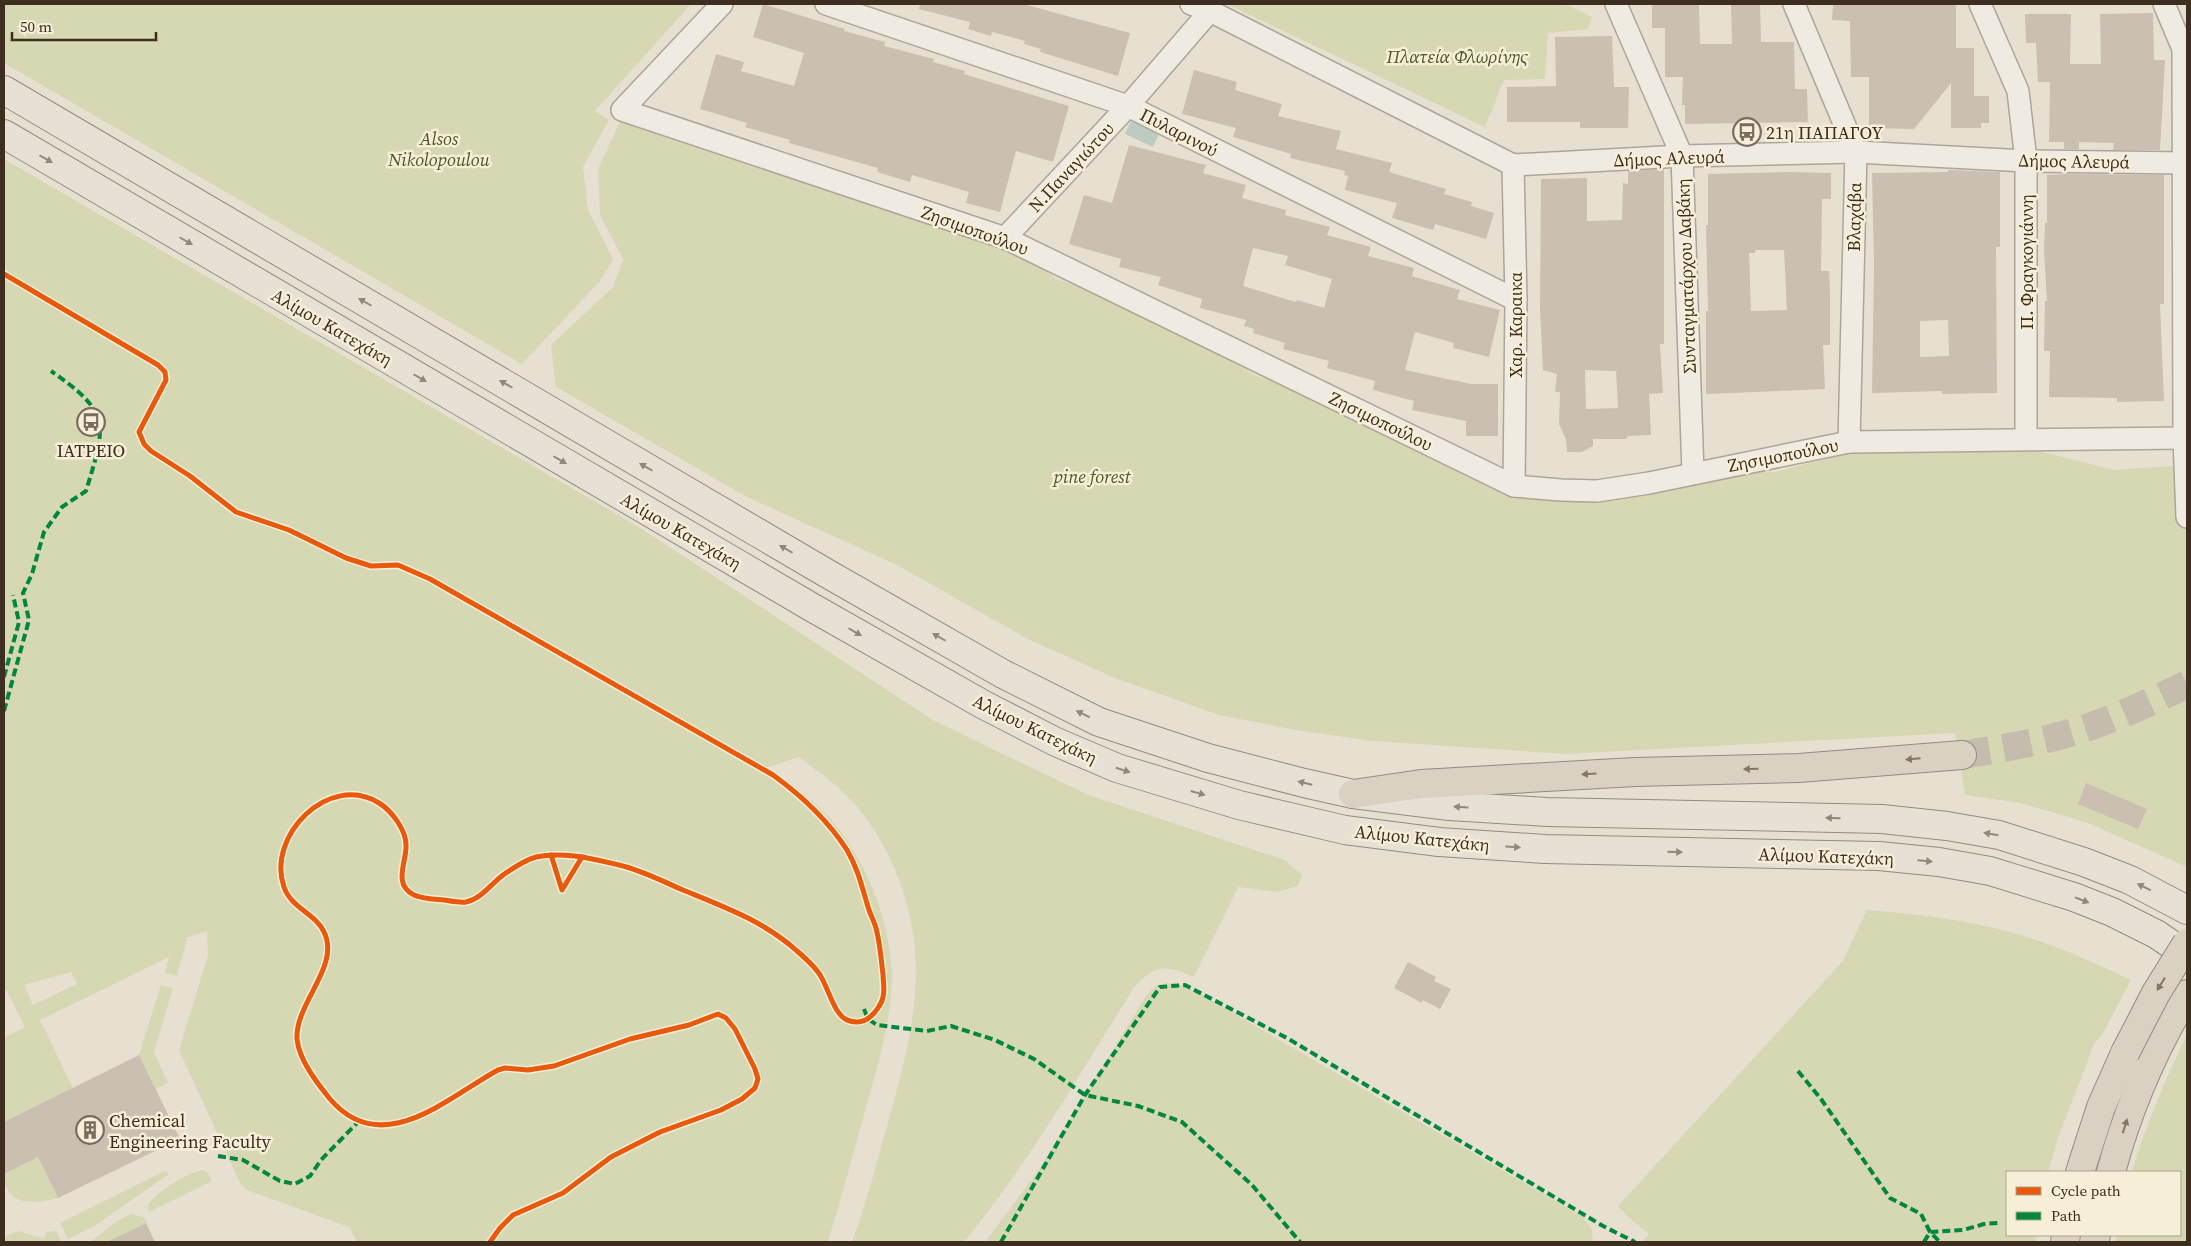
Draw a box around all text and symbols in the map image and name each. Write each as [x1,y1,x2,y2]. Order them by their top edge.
scale bar [12,10,156,42]
text: 50 m [20,16,52,37]
park label: Πλατεία Φλωρίνης [1386,44,1528,69]
street label: Πυλαρινού [1136,102,1222,162]
street label: Ν.Παναγιώτου [1023,116,1119,218]
bus stop icon: 21η ΠΑΠΑΓΟΥ [1732,117,1762,147]
place label: 21η ΠΑΠΑΓΟΥ [1766,120,1883,145]
park label: Alsos Nikolopoulou [387,126,490,172]
street label: Δήμος Αλευρά [1613,144,1725,172]
street label: Δήμος Αλευρά [2018,148,2130,174]
one-way arrow [39,154,52,163]
street label: Συνταγματάρχου Δαβάκη [1670,178,1702,374]
street label: Βλαχάβα [1841,182,1867,252]
street label: Π. Φραγκογιάννη [2014,194,2039,330]
street label: Ζησιμοπούλου [918,199,1032,261]
one-way arrow [179,237,192,246]
street label: Χαρ. Καραικα [1503,272,1528,378]
street label: Αλίμου Κατεχάκη [267,282,397,372]
one-way arrow [359,298,372,307]
one-way arrow [412,374,427,382]
one-way arrow [499,380,512,389]
street label: Ζησιμοπούλου [1325,385,1437,457]
bus stop icon: ΙΑΤΡΕΙΟ [76,407,106,437]
street label: Ζησιμοπούλου [1726,432,1840,478]
place label: ΙΑΤΡΕΙΟ [57,438,125,463]
one-way arrow [552,456,567,464]
one-way arrow [639,462,652,471]
park label: pine forest [1052,464,1132,489]
street label: Αλίμου Κατεχάκη [616,486,746,576]
one-way arrow [778,545,793,553]
one-way arrow [848,627,862,636]
one-way arrow [933,633,946,642]
street label: Αλίμου Κατεχάκη [969,688,1101,770]
one-way arrow [1076,710,1090,718]
one-way arrow [1905,755,1921,763]
one-way arrow [1743,765,1759,773]
one-way arrow [1116,767,1131,775]
one-way arrow [1580,771,1596,779]
one-way arrow [1298,779,1313,787]
one-way arrow [1191,789,1206,797]
one-way arrow [1452,802,1468,810]
one-way arrow [1825,814,1841,822]
street label: Αλίμου Κατεχάκη [1353,818,1491,858]
one-way arrow [1983,829,1999,837]
street label: Αλίμου Κατεχάκη [1758,841,1894,871]
one-way arrow [1505,844,1521,852]
one-way arrow [1667,848,1683,856]
one-way arrow [1917,857,1933,865]
one-way arrow [2137,883,2151,891]
one-way arrow [2075,897,2089,905]
one-way arrow [2156,978,2166,991]
place label: Chemical Engineering Faculty [109,1108,271,1154]
building icon: Chemical Engineering Faculty [75,1115,105,1145]
one-way arrow [2122,1118,2129,1133]
legend [2006,1171,2181,1236]
text: Cycle path [2051,1180,2121,1201]
text: Path [2051,1205,2081,1226]

